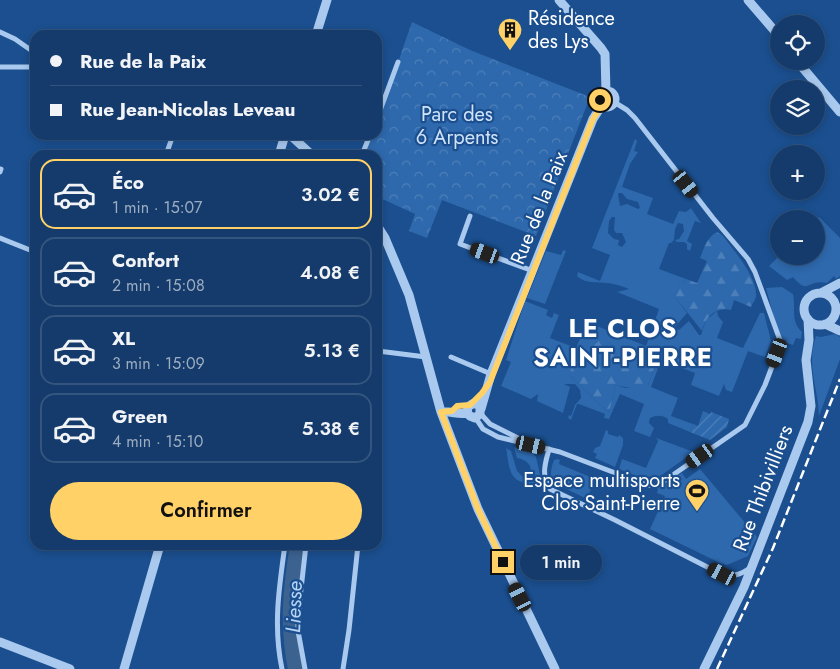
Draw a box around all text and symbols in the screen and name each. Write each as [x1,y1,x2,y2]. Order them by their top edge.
place label: Résidence des Lys [528,4,615,56]
map controls [770,15,825,265]
button: locate [770,15,825,70]
building icon: Résidence des Lys [497,17,523,51]
text: Rue de la Paix [80,48,206,75]
button: layers [770,80,825,135]
route start [589,89,611,111]
text: Rue Jean-Nicolas Leveau [80,96,295,123]
park label: Parc des 6 Arpents [416,100,498,152]
button: + [770,145,825,200]
street label: Rue de la Paix [503,147,575,269]
car [670,168,701,200]
text: Éco [112,169,144,196]
icon: car [52,172,97,217]
text: 3.02 € [301,181,360,208]
text: 1 min · 15:07 [112,196,202,219]
button: − [770,210,825,265]
car [468,241,501,265]
text: Confort [112,247,179,274]
icon: car [52,250,97,295]
text: 4.08 € [300,259,360,286]
text: 2 min · 15:08 [112,274,205,297]
district label: LE CLOS SAINT-PIERRE [533,310,713,375]
text: XL [112,325,135,352]
icon: car [52,328,97,373]
car [764,336,789,370]
text: 5.13 € [304,337,360,364]
text: 3 min · 15:09 [112,352,205,375]
text: Green [112,403,168,430]
icon: car [52,406,97,451]
text: 5.38 € [302,415,360,442]
street label: Rue Thibivilliers [726,421,800,555]
text: 4 min · 15:10 [112,430,203,453]
car [514,434,547,456]
car [683,441,716,471]
place label: Espace multisports Clos Saint-Pierre [523,466,680,518]
sports icon: Espace multisports Clos Saint-Pierre [684,478,710,512]
button: Confirmer [50,482,362,540]
callout: 1 min [520,544,603,580]
route end [492,551,514,573]
text: 1 min [542,551,580,574]
car [705,561,738,587]
water label: Liesse [278,580,310,633]
car [506,580,533,614]

